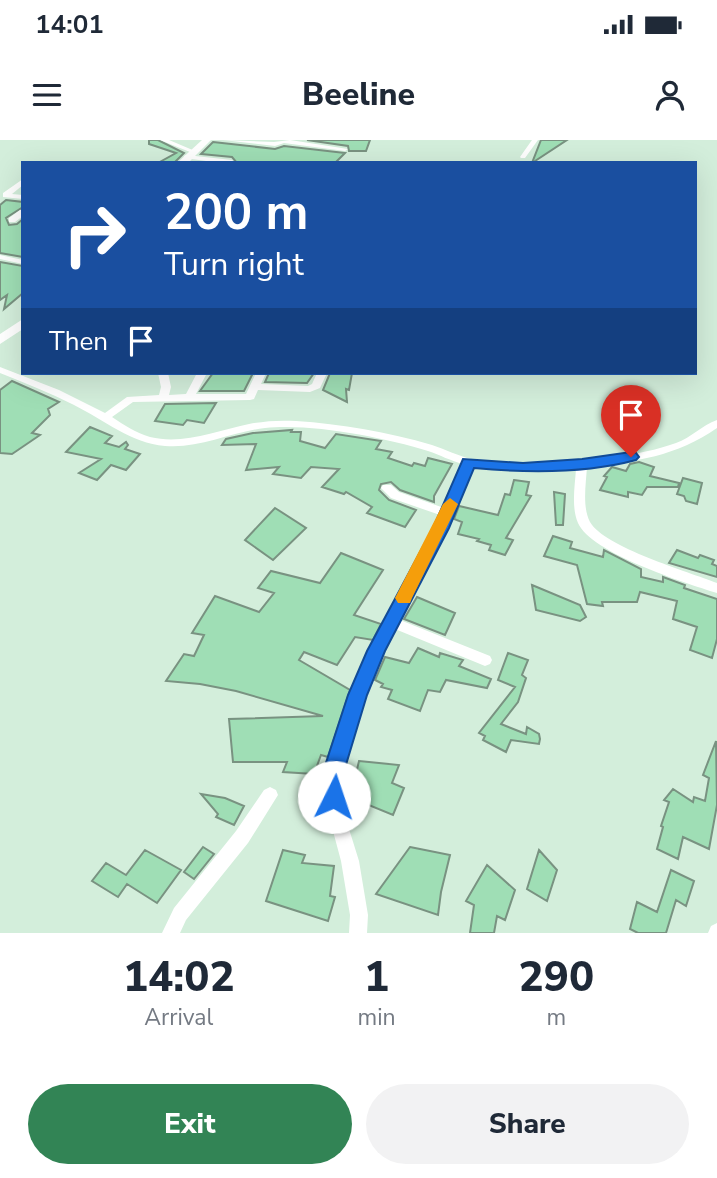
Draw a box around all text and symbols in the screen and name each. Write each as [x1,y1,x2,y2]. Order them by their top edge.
text: 14:01 [35,7,104,42]
text: Beeline [302,73,415,116]
icon: menu [28,76,66,114]
icon: person [651,76,689,114]
text: 200 m [164,179,308,246]
icon: right [49,189,140,280]
text: Turn right [164,243,304,286]
icon: arrive [122,322,160,360]
text: Then [49,324,108,359]
pin [601,385,661,457]
icon: arrive [612,396,650,434]
position arrow [297,760,371,834]
text: 14:02 [123,949,235,1006]
text: 1 [364,949,389,1006]
text: 290 [519,949,594,1006]
text: Arrival [144,1002,213,1033]
text: min [358,1002,396,1033]
text: m [546,1002,566,1033]
button: Exit [28,1084,352,1164]
button: Share [366,1084,689,1164]

